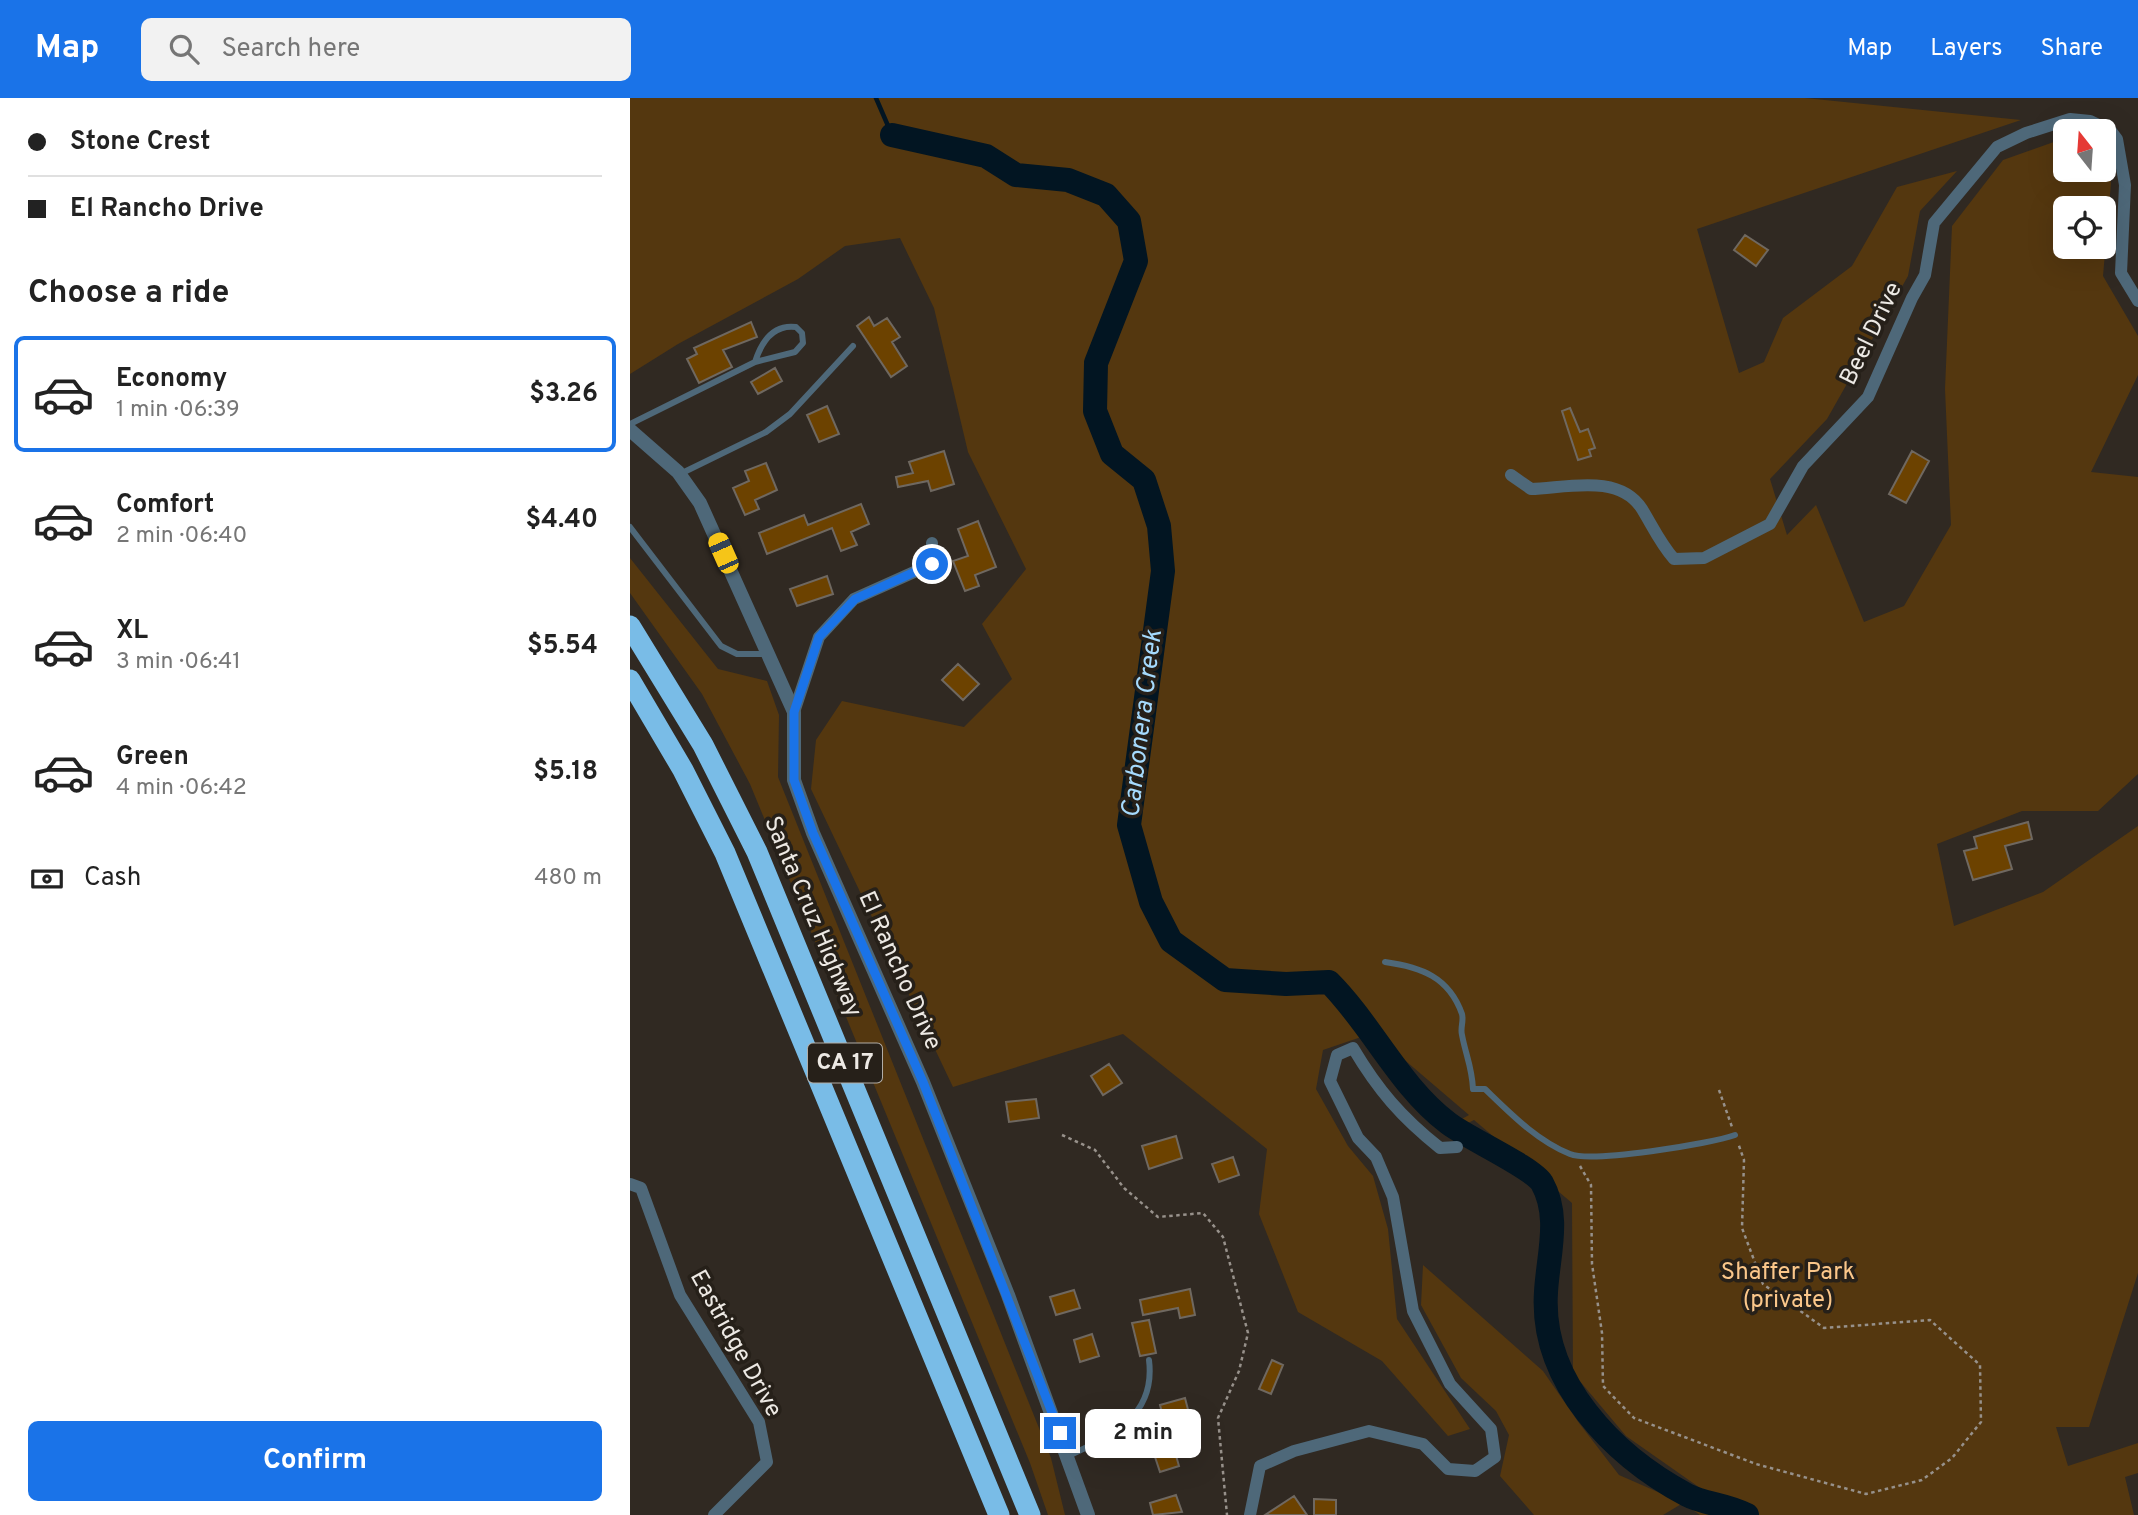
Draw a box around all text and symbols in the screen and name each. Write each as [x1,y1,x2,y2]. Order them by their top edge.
search box [141,18,631,81]
text: Map [35,28,99,70]
icon: search [165,30,203,68]
text: Search here [221,33,360,66]
text: Map [1847,34,1892,64]
text: Layers [1930,34,2002,64]
text: Share [2040,34,2103,64]
north arrow [2053,119,2116,182]
map controls [2053,119,2116,259]
text: Stone Crest [70,126,210,159]
text: El Rancho Drive [70,193,264,226]
button: locate [2053,196,2116,259]
text: Choose a ride [28,274,229,314]
street label: Beel Drive [1834,278,1910,390]
icon: car [32,363,95,426]
text: Economy [116,363,227,396]
text: $3.26 [529,378,598,411]
text: 1 min · 06:39 [116,396,240,425]
icon: car [32,489,95,552]
text: Comfort [116,489,214,522]
text: $4.40 [526,504,598,537]
text: 2 min · 06:40 [116,522,247,551]
car [705,530,742,576]
route start [916,548,948,580]
icon: car [32,615,95,678]
text: XL [116,615,148,648]
water label: Carbonera Creek [1115,627,1171,820]
text: $5.54 [527,630,598,663]
text: 3 min · 06:41 [116,648,241,677]
icon: car [32,741,95,804]
text: Green [116,741,189,774]
text: $5.18 [533,756,598,789]
text: 4 min · 06:42 [116,774,247,803]
street label: Santa Cruz Highway [756,812,868,1022]
icon: cash [28,860,66,898]
text: Cash [84,862,141,895]
text: 480 m [534,864,602,893]
street label: El Rancho Drive [851,887,947,1055]
road number: CA 17 [808,1044,882,1082]
park label: Shaffer Park (private) [1721,1258,1855,1316]
street label: Eastridge Drive [682,1265,788,1423]
callout: 2 min [1084,1408,1200,1458]
route end [1044,1417,1076,1449]
text: 2 min [1113,1419,1173,1448]
button: Confirm [28,1421,602,1501]

